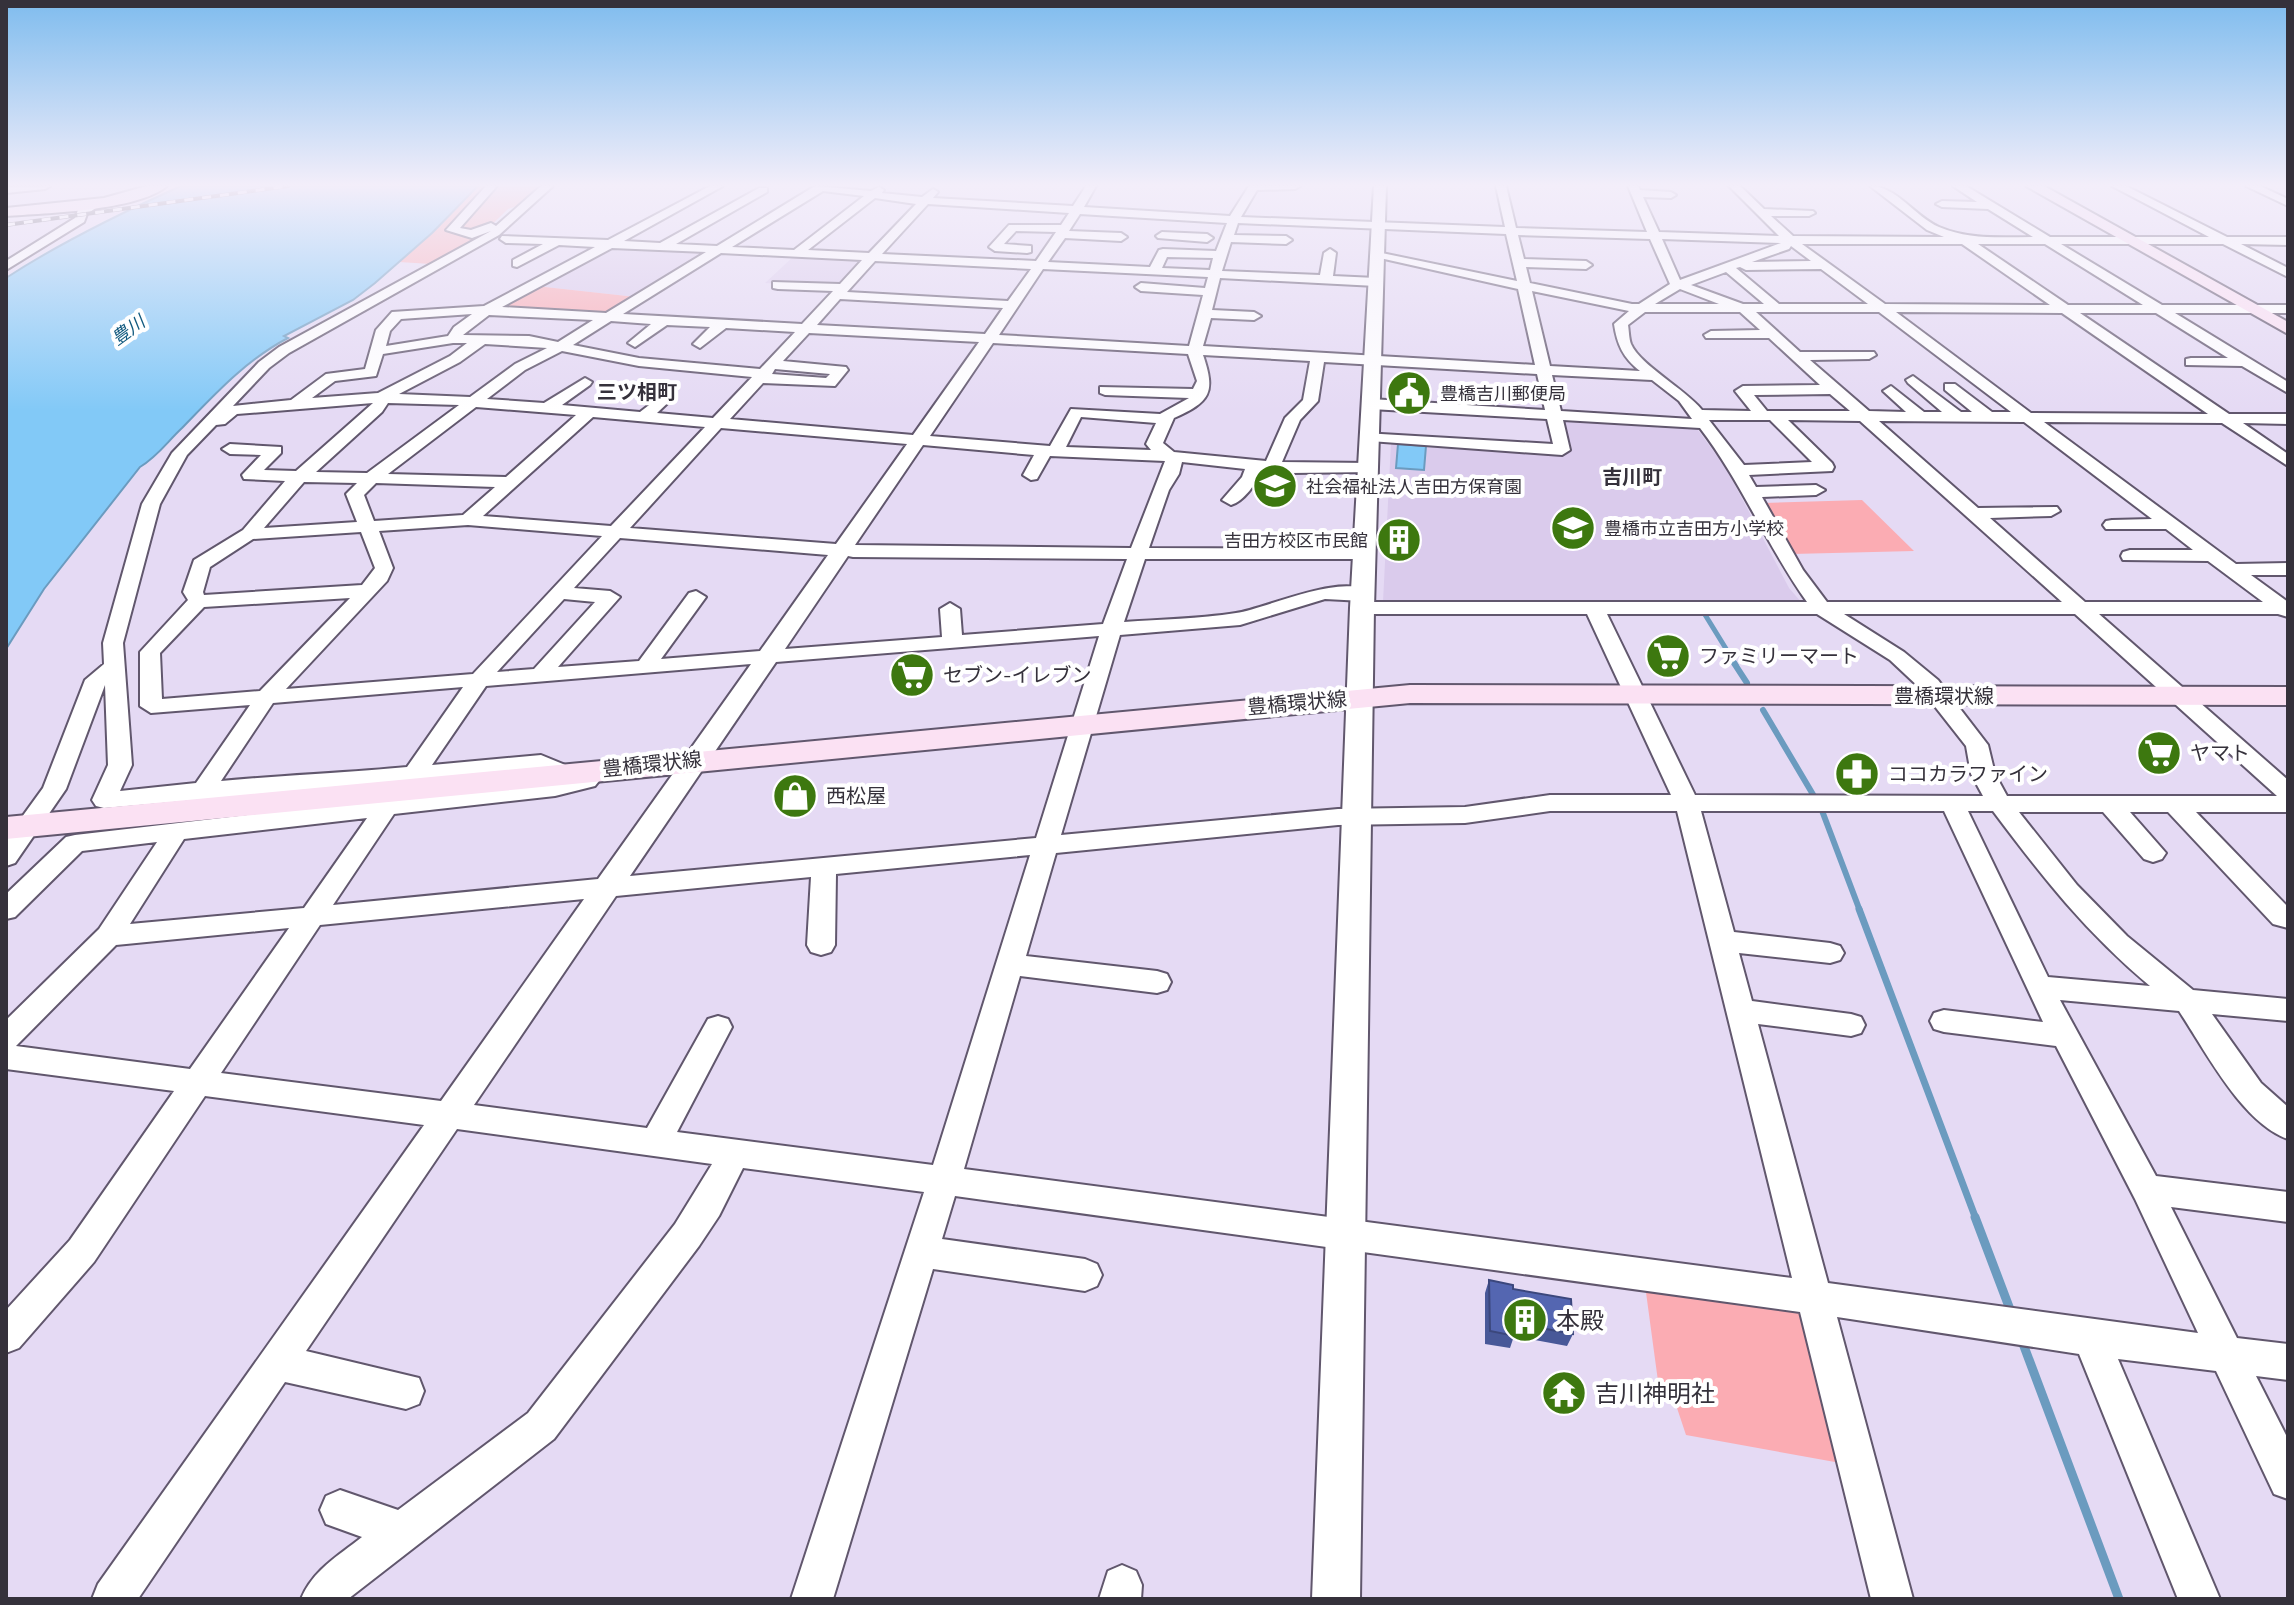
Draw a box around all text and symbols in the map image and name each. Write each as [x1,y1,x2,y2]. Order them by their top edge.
water label: 豊川 [107,310,150,349]
public building icon: 豊橋吉川郵便局 [1385,369,1433,417]
district label: 三ツ相町 [597,380,677,404]
place label: 豊橋吉川郵便局 [1440,383,1566,404]
school or university icon: 社会福祉法人吉田方保育園 [1251,462,1299,510]
district label: 吉川町 [1602,465,1662,489]
place label: 社会福祉法人吉田方保育園 [1306,476,1522,497]
school or university icon: 豊橋市立吉田方小学校 [1549,504,1597,552]
building icon: 吉田方校区市民館 [1375,516,1423,564]
place label: 豊橋市立吉田方小学校 [1604,518,1784,539]
place label: 吉田方校区市民館 [1224,530,1368,551]
supermarket icon: ファミリーマート [1644,632,1692,680]
place label: ファミリーマート [1699,644,1859,668]
supermarket icon: セブン-イレブン [888,651,936,699]
place label: セブン-イレブン [943,663,1091,687]
street label: 豊橋環状線 [1894,684,1994,708]
street label: 豊橋環状線 [1246,687,1348,719]
supermarket icon: ヤマト [2135,729,2183,777]
place label: ヤマト [2190,741,2250,765]
street label: 豊橋環状線 [601,747,703,781]
pharmacy icon: ココカラファイン [1833,750,1881,798]
place label: ココカラファイン [1888,762,2048,786]
shop icon: 西松屋 [771,772,819,820]
place label: 西松屋 [826,784,886,808]
building icon: 本殿 [1501,1296,1549,1344]
place label: 本殿 [1556,1306,1604,1335]
temple icon: 吉川神明社 [1540,1369,1588,1417]
place label: 吉川神明社 [1595,1379,1715,1408]

